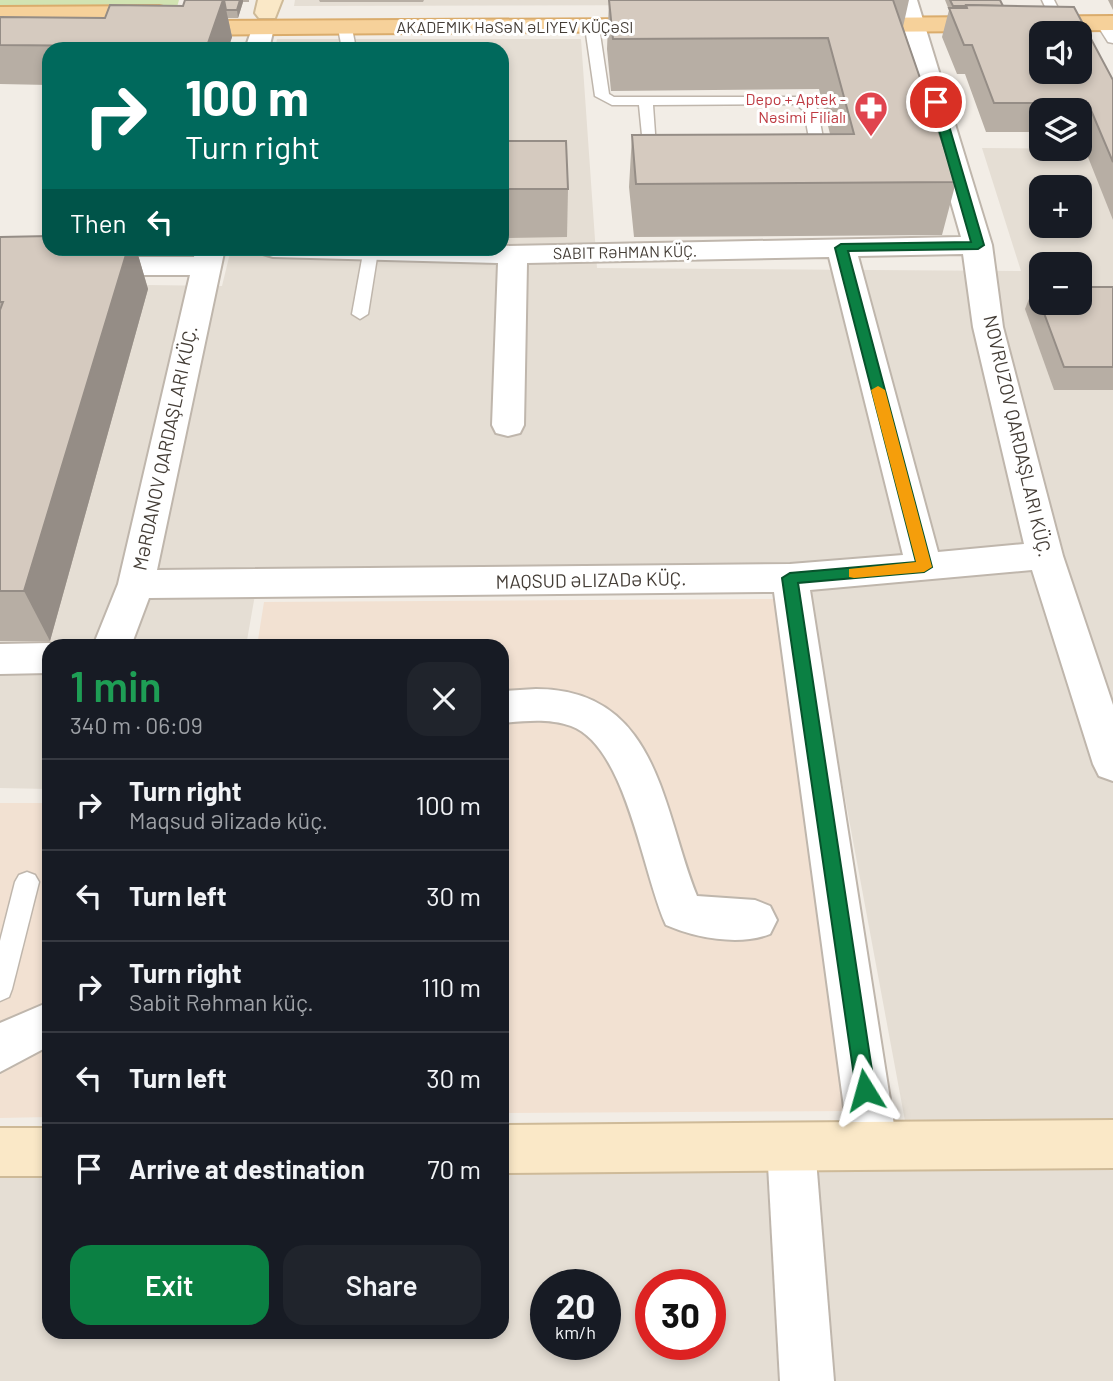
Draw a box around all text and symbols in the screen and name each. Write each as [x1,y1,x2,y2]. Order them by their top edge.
street label: AKADEMIK HƏSƏN ƏLIYEV KÜÇƏSI [397,17,633,36]
map controls [1029,21,1092,315]
button: sound [1029,21,1092,84]
text: 100 m [185,67,309,126]
icon: right [70,70,161,161]
pin [906,72,966,132]
icon: arrive [917,83,955,121]
place label: Depo + Aptek - Nəsimi Filialı [746,89,846,126]
pharmacy icon: Depo + Aptek - Nəsimi Filialı [852,89,890,138]
button: layers [1029,98,1092,161]
text: Turn right [185,127,320,165]
button: + [1029,175,1092,238]
icon: left [141,203,179,241]
text: Then [70,207,127,238]
street label: SABIT RƏHMAN KÜÇ. [553,241,697,262]
button: − [1029,252,1092,315]
street label: NOVRUZOV QARDAŞLARI KÜÇ. [979,313,1058,559]
street label: MƏRDANOV QARDAŞLARI KÜÇ. [127,323,202,572]
street label: MAQSUD ƏLIZADƏ KÜÇ. [495,566,687,593]
text: 1 min [70,660,162,710]
button: close [407,662,481,736]
text: 340 m · 06:09 [70,711,203,739]
text: Turn right [129,775,242,806]
icon: right [70,786,108,824]
text: 100 m [416,789,481,820]
text: Maqsud Əlizadə küç. [129,806,328,834]
icon: left [70,877,108,915]
text: Turn left [129,880,227,911]
text: 30 m [426,880,481,911]
text: Turn right [129,957,242,988]
icon: right [70,968,108,1006]
text: 110 m [421,971,481,1002]
text: Sabit Rəhman küç. [129,988,314,1016]
position arrow [828,1053,902,1127]
icon: left [70,1059,108,1097]
text: Turn left [129,1062,227,1093]
text: 30 m [426,1062,481,1093]
icon: arrive [70,1150,108,1188]
text: Arrive at destination [129,1153,365,1184]
text: 70 m [427,1153,481,1184]
button: Exit [70,1245,269,1325]
button: Share [283,1245,481,1325]
speed limit sign: 30 [635,1269,726,1360]
text: 20 [556,1284,595,1326]
text: km/h [555,1321,596,1343]

